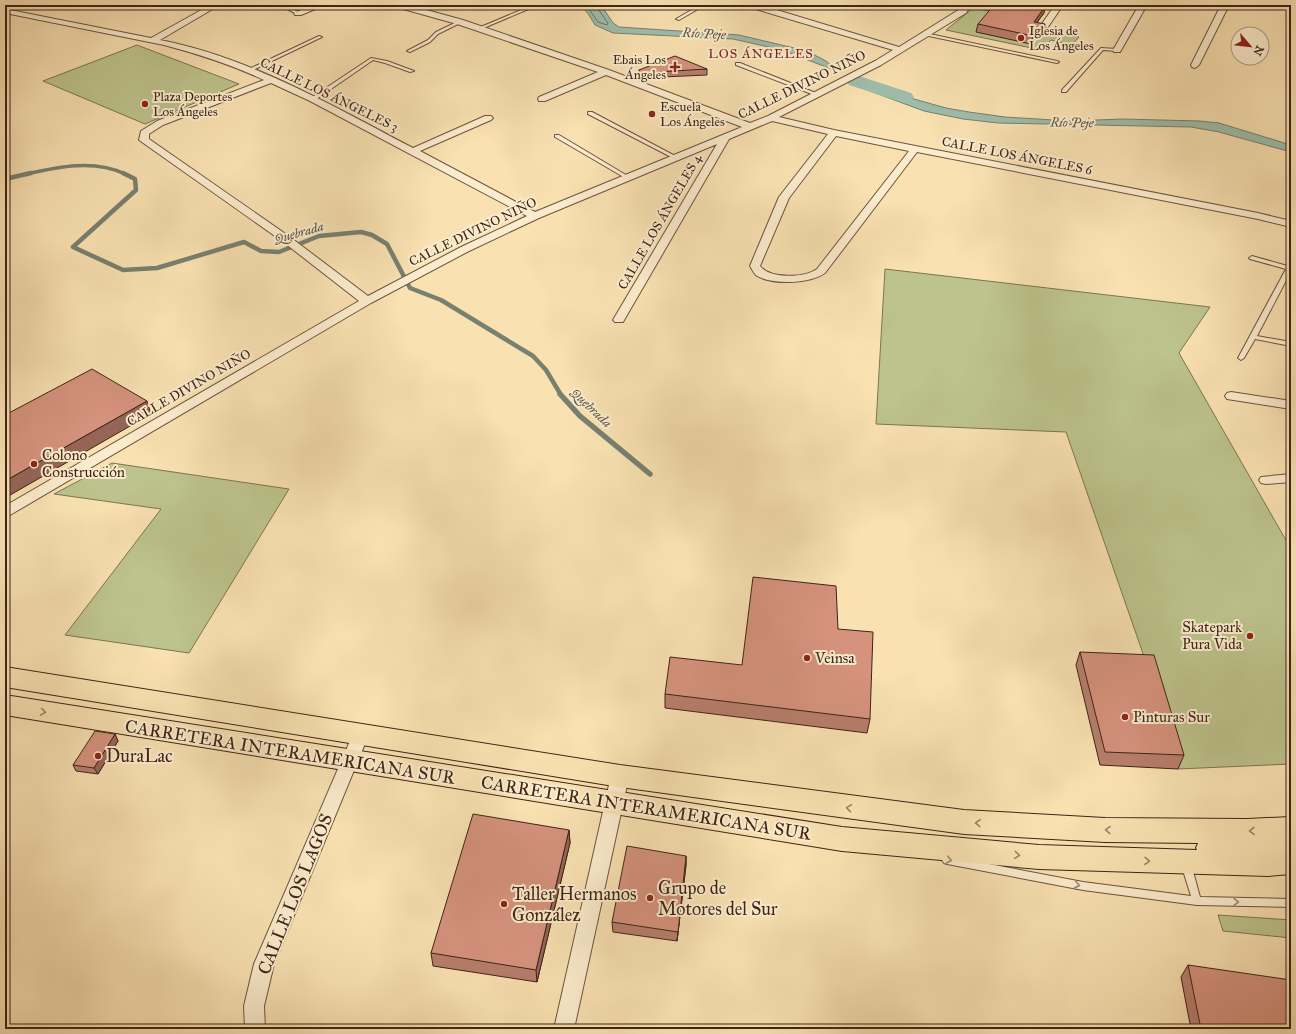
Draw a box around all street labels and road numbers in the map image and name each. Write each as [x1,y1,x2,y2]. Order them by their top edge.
street label: CALLE DIVINO NIÑO [735,47,869,123]
street label: CALLE LOS ÁNGELES 3 [257,55,401,135]
street label: CALLE LOS ÁNGELES 6 [940,134,1094,179]
street label: CALLE LOS ÁNGELES 4 [615,151,706,293]
street label: CALLE DIVINO NIÑO [406,194,540,270]
street label: CALLE DIVINO NIÑO [124,346,254,430]
street label: CARRETERA INTERAMERICANA SUR [123,715,458,789]
street label: CARRETERA INTERAMERICANA SUR [479,771,814,845]
street label: CALLE LOS LAGOS [253,810,337,978]

